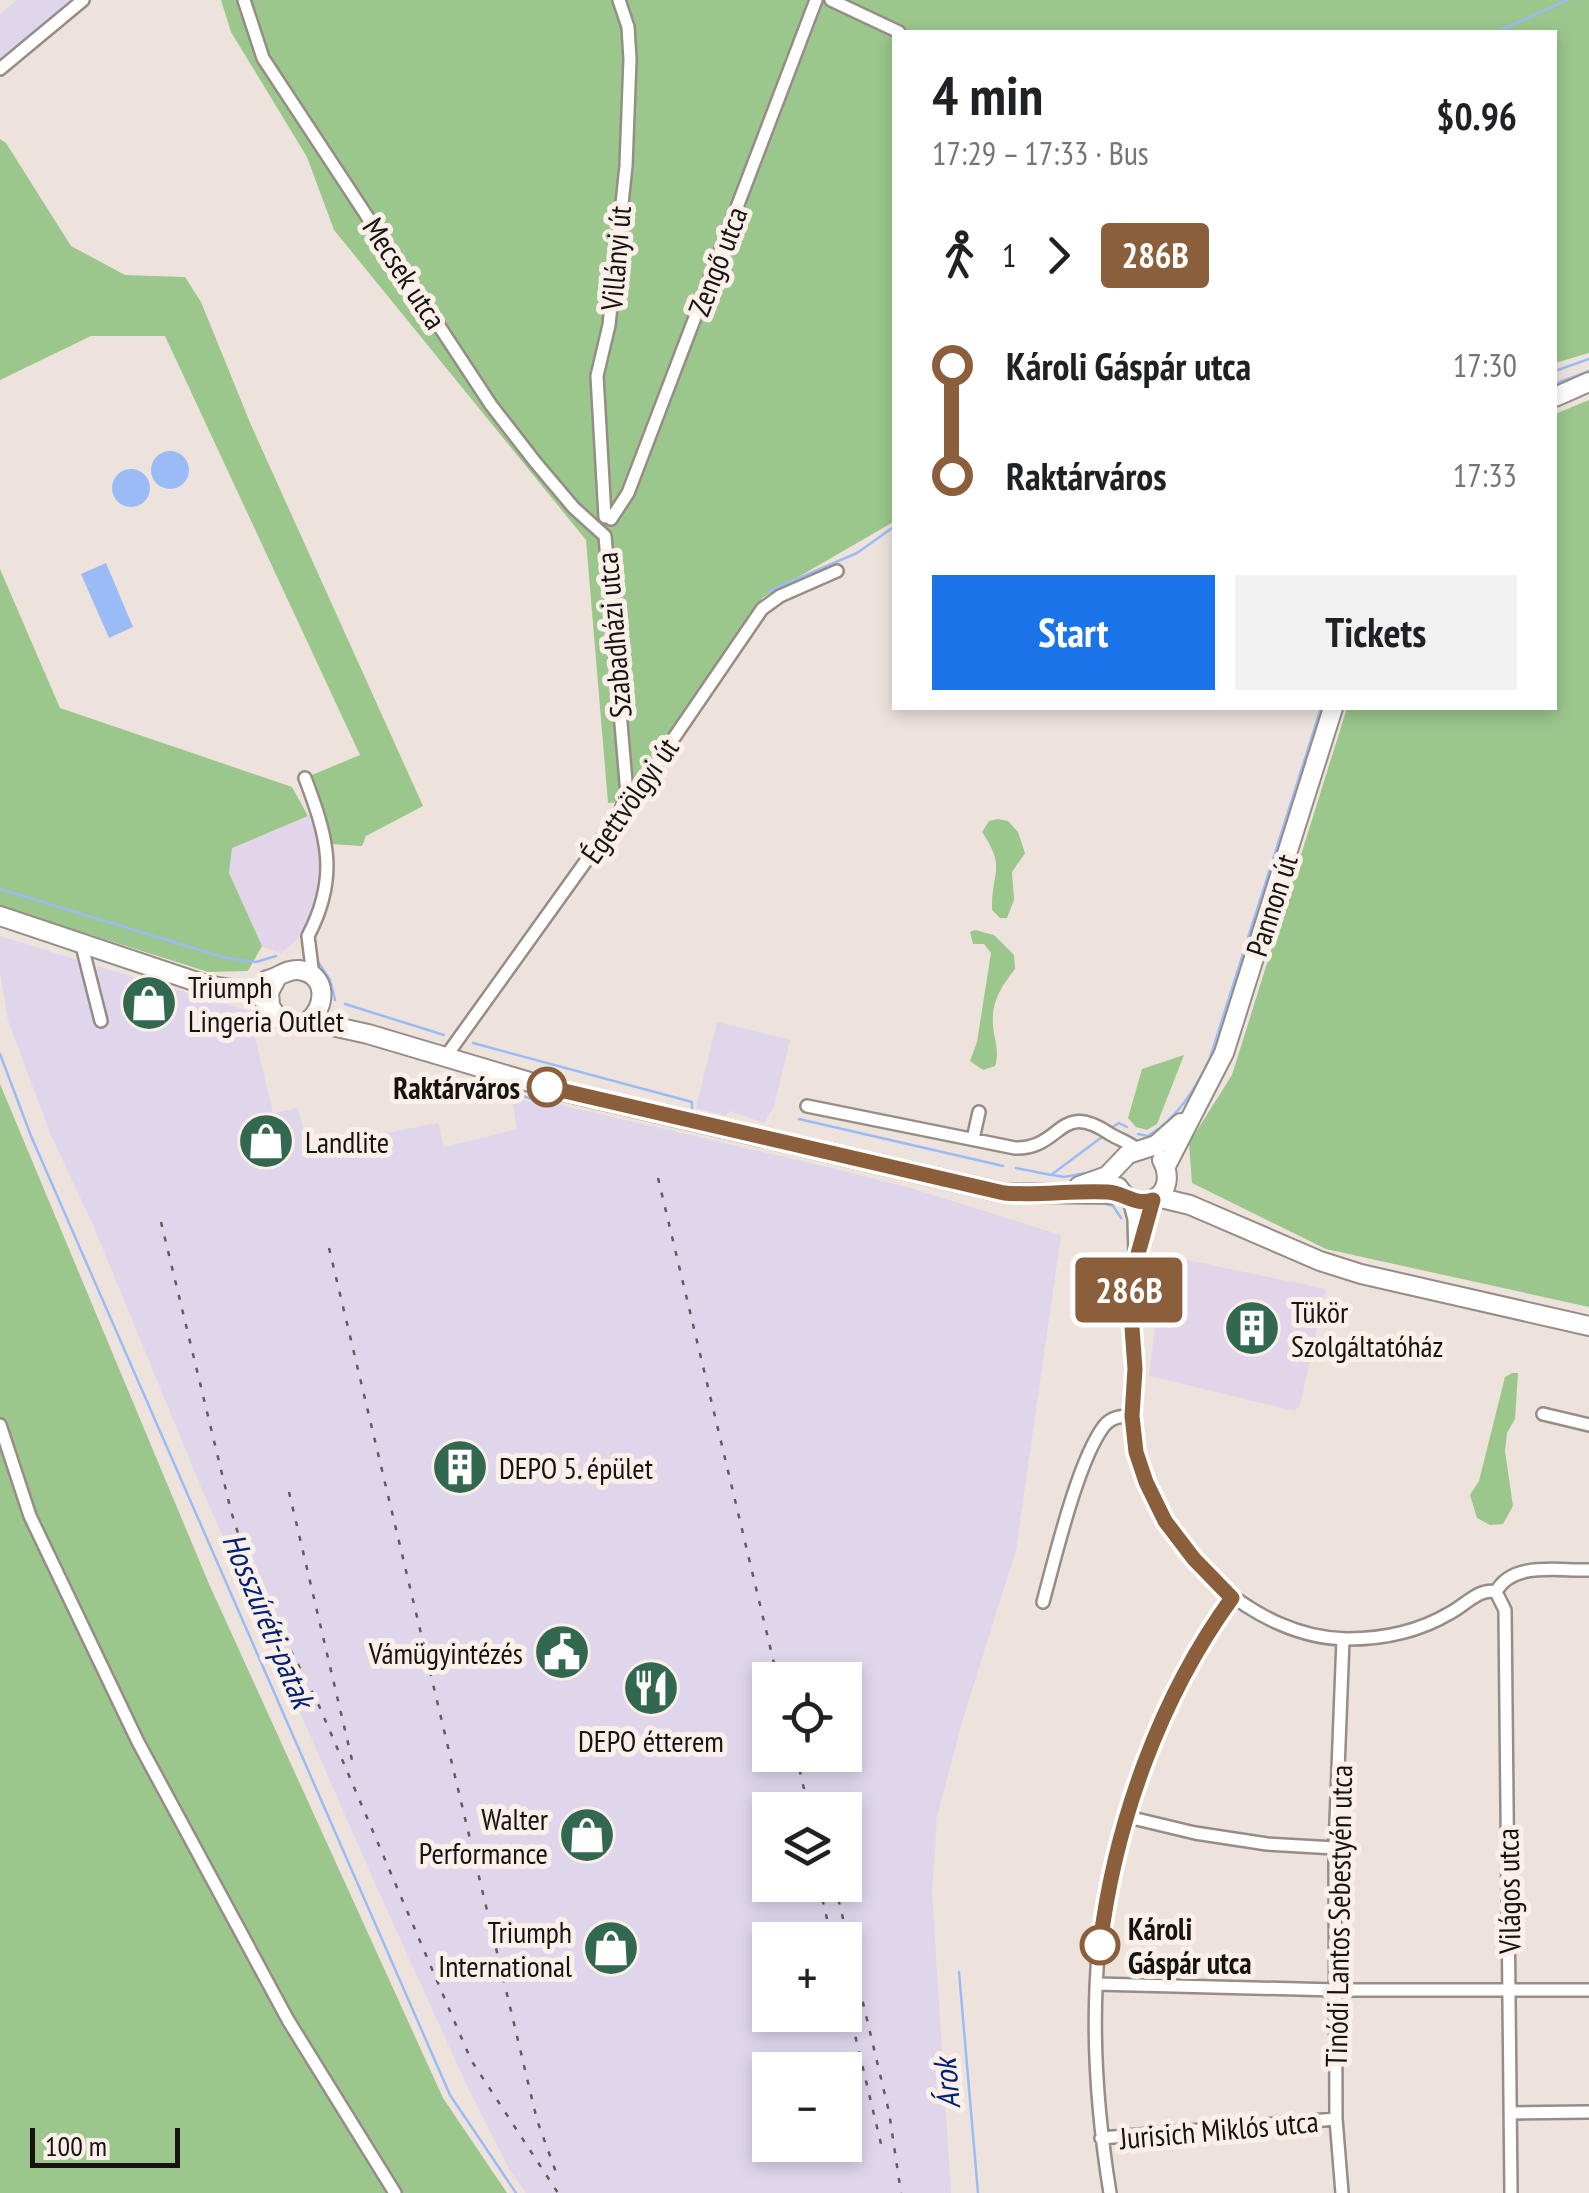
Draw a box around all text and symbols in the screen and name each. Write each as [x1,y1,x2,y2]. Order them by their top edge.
text: 4 min [932,59,1043,130]
text: $0.96 [1436,91,1517,140]
text: 17:29 – 17:33 · Bus [932,132,1149,174]
street label: Zengő utca [678,201,756,321]
street label: Villányi út [591,203,639,313]
street label: Mecsek utca [354,210,456,336]
icon: walk [932,228,987,283]
icon: forward [1031,228,1086,283]
text: 286B [1121,232,1189,278]
text: 1 [1002,234,1016,276]
text: Károli Gáspár utca [1006,341,1251,390]
text: 17:30 [1453,344,1517,386]
text: Raktárváros [1006,451,1167,500]
text: 17:33 [1453,454,1517,496]
street label: Szabadházi utca [586,550,640,720]
button: Start [932,575,1215,690]
button: Tickets [1235,575,1517,690]
street label: Égettvölgyi út [572,729,687,870]
street label: Pannon út [1236,848,1306,961]
place label: Triumph Lingeria Outlet [188,967,345,1040]
shop icon: Triumph Lingeria Outlet [119,973,179,1033]
place label: Raktárváros [393,1068,520,1107]
marker: Raktárváros [528,1068,566,1106]
shop icon: Landlite [236,1111,296,1171]
place label: Landlite [305,1122,389,1161]
line badge: 286B [1059,1258,1199,1322]
text: 286B [1095,1267,1163,1313]
place label: Tükör Szolgáltatóház [1291,1292,1443,1365]
building icon: Tükör Szolgáltatóház [1222,1298,1282,1358]
building icon: DEPO 5. épület [430,1437,490,1497]
place label: DEPO 5. épület [499,1448,654,1487]
water label: Hosszúréti-patak [213,1526,326,1717]
public building icon: Vámügyintézés [532,1622,592,1682]
place label: Vámügyintézés [368,1633,523,1672]
restaurant icon: DEPO étterem [621,1658,681,1718]
map controls [752,1662,862,2162]
button: locate [752,1662,862,1772]
place label: DEPO étterem [578,1721,724,1760]
street label: Tinódi Lantos Sebestyén utca [1316,1765,1360,2067]
button: layers [752,1792,862,1902]
place label: Walter Performance [419,1799,549,1872]
shop icon: Walter Performance [557,1805,617,1865]
street label: Világos utca [1487,1828,1529,1955]
place label: Károli Gáspár utca [1128,1909,1252,1982]
place label: Triumph International [438,1912,572,1985]
shop icon: Triumph International [581,1918,641,1978]
button: + [752,1922,862,2032]
marker: Károli Gáspár utca [1081,1926,1119,1964]
button: − [752,2052,862,2162]
water label: Árok [923,2054,969,2111]
street label: Jurisich Miklós utca [1117,2101,1320,2157]
scale bar [30,2123,180,2168]
text: 100 m [45,2127,107,2164]

